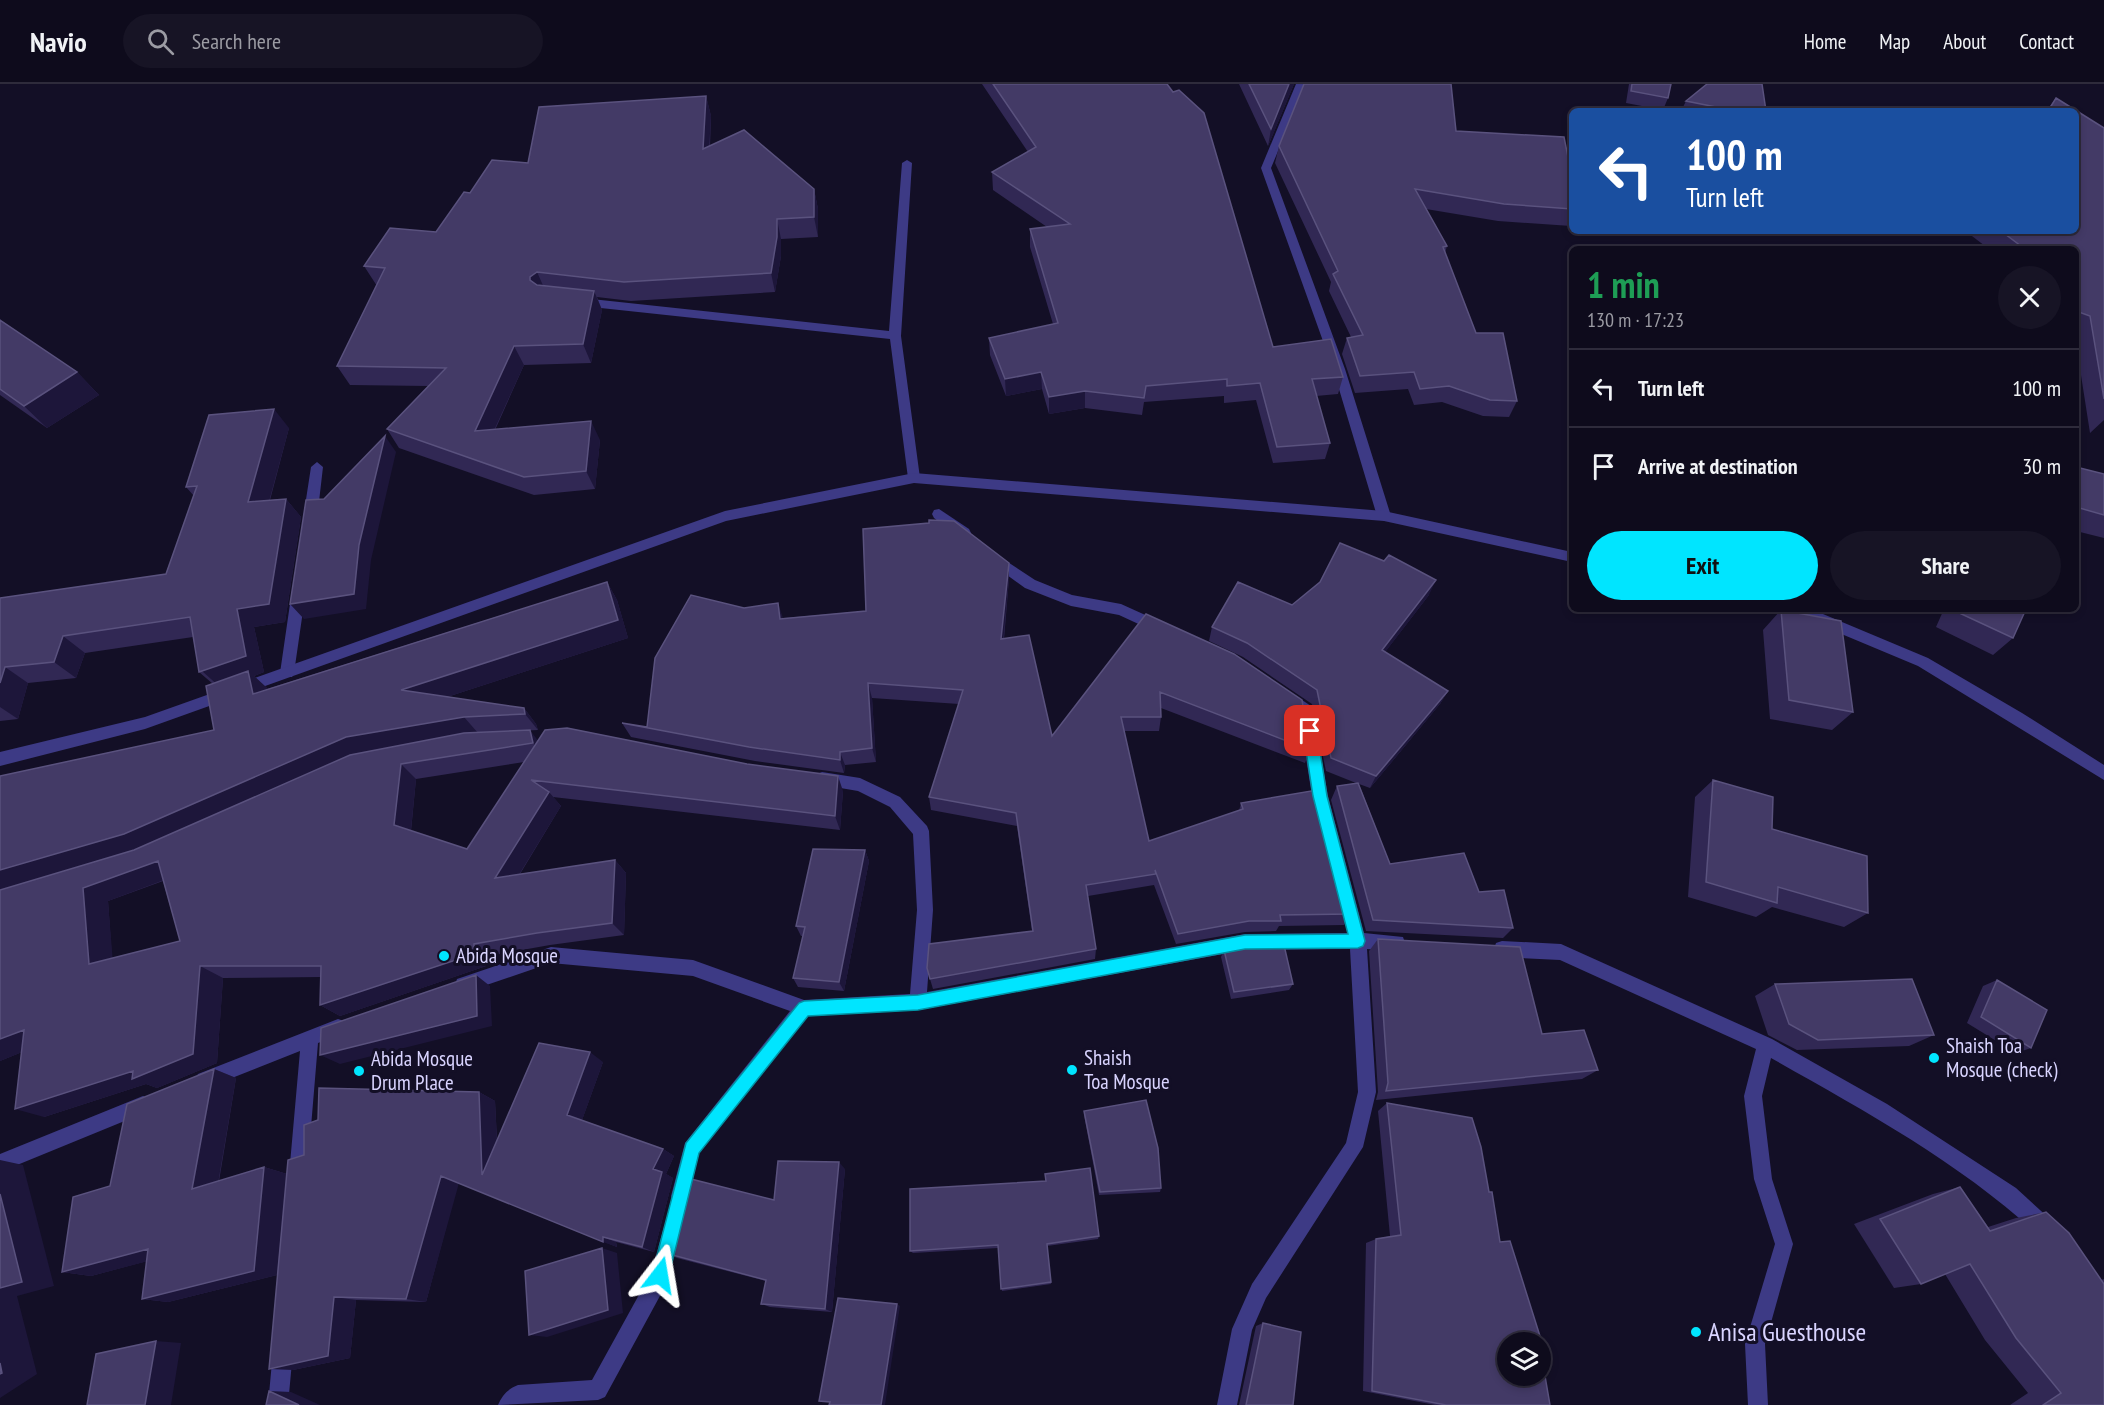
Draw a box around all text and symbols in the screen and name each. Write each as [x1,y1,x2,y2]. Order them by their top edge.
search box [123,14,543,68]
text: Navio [30,23,87,60]
icon: search [144,25,177,58]
text: Search here [192,27,281,55]
text: Home [1804,28,1846,55]
text: Map [1879,28,1910,55]
text: About [1943,28,1986,55]
text: Contact [2019,28,2074,55]
text: 100 m [1686,127,1783,182]
icon: left [1587,132,1665,210]
text: Turn left [1686,180,1764,214]
text: 1 min [1587,261,1660,308]
button: close [1998,266,2061,329]
text: 130 m · 17:23 [1587,307,1684,333]
icon: left [1587,372,1620,405]
text: Turn left [1638,374,1704,402]
text: 100 m [2012,374,2061,402]
icon: arrive [1587,450,1620,483]
text: Arrive at destination [1638,452,1798,480]
text: 30 m [2022,452,2061,480]
button: Exit [1587,531,1818,600]
button: Share [1830,531,2061,600]
pin [1284,705,1335,756]
icon: arrive [1293,714,1326,747]
place label: Abida Mosque [456,942,558,969]
marker: Abida Mosque [437,949,451,963]
place label: Shaish Toa Mosque (check) [1946,1032,2058,1083]
place label: Shaish Toa Mosque [1084,1044,1170,1095]
place label: Abida Mosque Drum Place [371,1045,473,1096]
marker: Shaish Toa Mosque (check) [1927,1051,1941,1065]
marker: Shaish Toa Mosque [1065,1063,1079,1077]
marker: Abida Mosque Drum Place [352,1064,366,1078]
position arrow [628,1243,692,1307]
place label: Anisa Guesthouse [1708,1315,1866,1348]
marker: Anisa Guesthouse [1689,1325,1703,1339]
map controls [1497,1332,1551,1386]
button: layers [1497,1332,1551,1386]

